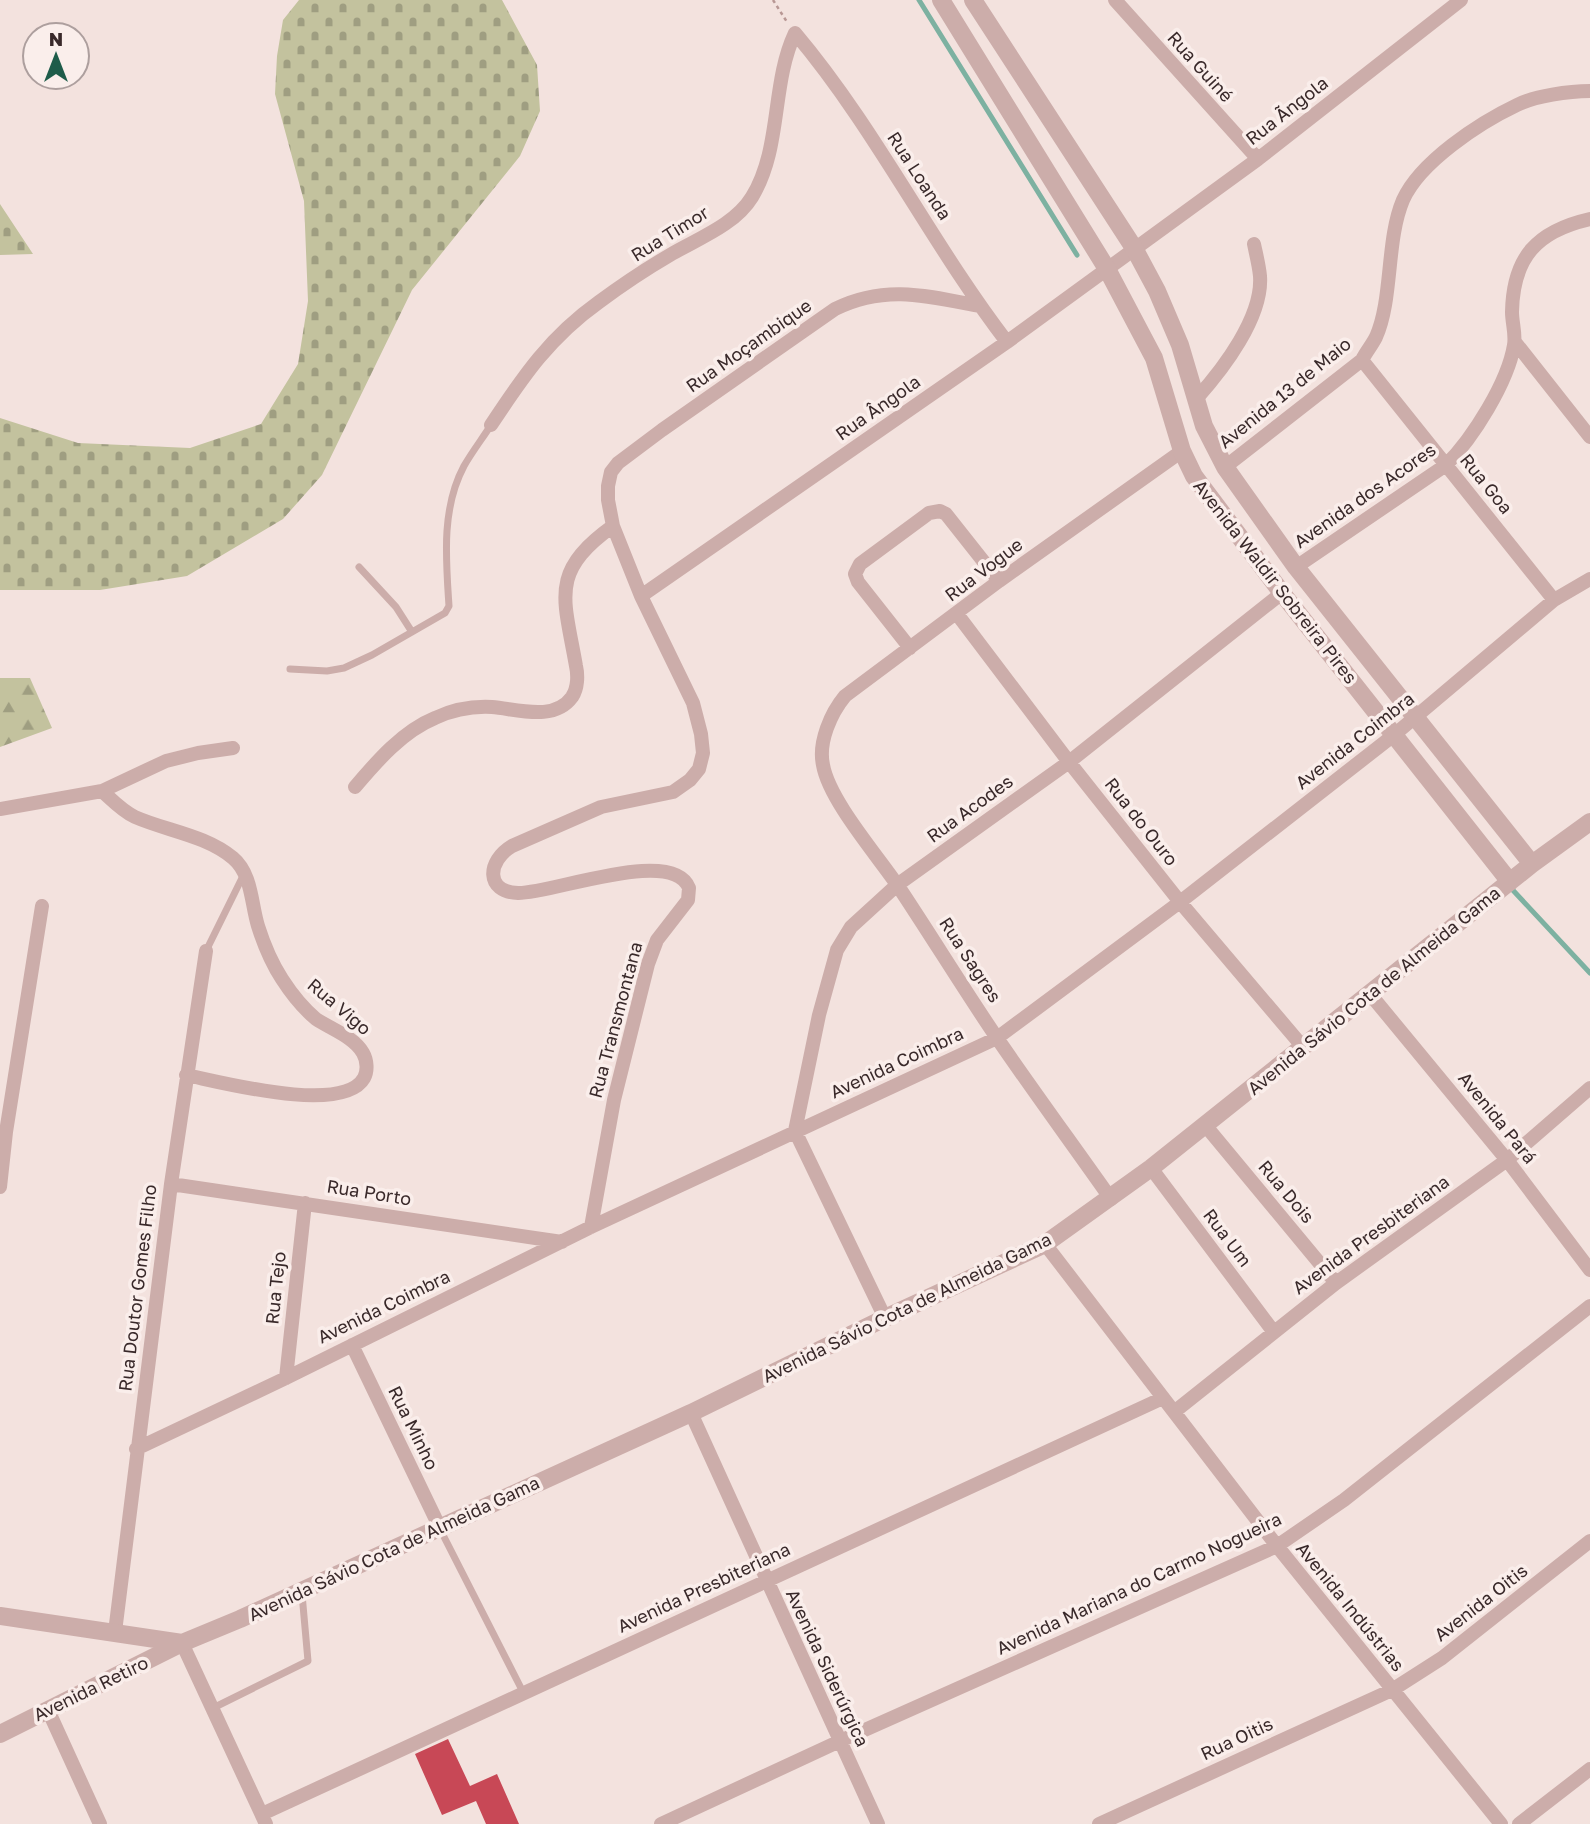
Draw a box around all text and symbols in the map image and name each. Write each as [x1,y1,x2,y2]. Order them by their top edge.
north arrow [21,21,91,91]
text: N [49,27,63,50]
street label: Rua Guiné [1163,27,1238,106]
street label: Rua Ãngola [1241,71,1332,149]
street label: Rua Loanda [883,127,957,224]
street label: Rua Timor [627,201,712,266]
street label: Rua Moçambique [682,294,815,397]
street label: Avenida 13 de Maio [1214,332,1355,452]
street label: Rua Ângola [831,370,924,444]
street label: Avenida dos Acores [1289,438,1440,552]
street label: Rua Goa [1456,449,1518,518]
street label: Avenida Waldir Sobreira Pires [1189,475,1362,688]
street label: Rua Vogue [940,533,1027,606]
street label: Avenida Coimbra [1291,687,1418,793]
street label: Rua Acodes [922,770,1017,847]
street label: Rua do Ouro [1101,773,1183,870]
street label: Avenida Sávio Cota de Almeida Gama [1243,881,1504,1099]
street label: Rua Sagres [935,913,1006,1006]
street label: Rua Transmontana [584,939,646,1100]
street label: Rua Vigo [303,973,376,1039]
street label: Avenida Coimbra [826,1022,967,1103]
street label: Avenida Pará [1454,1067,1541,1168]
street label: Rua Dois [1254,1155,1319,1227]
street label: Avenida Presbiteriana [1288,1170,1453,1298]
street label: Rua Porto [325,1174,413,1210]
street label: Rua Doutor Gomes Filho [113,1183,161,1393]
street label: Rua Um [1199,1204,1257,1271]
street label: Avenida Sávio Cota de Almeida Gama [759,1227,1055,1387]
street label: Rua Tejo [260,1250,290,1325]
street label: Avenida Coimbra [314,1265,453,1348]
street label: Rua Minho [384,1382,444,1473]
street label: Avenida Sávio Cota de Almeida Gama [245,1471,543,1625]
street label: Avenida Mariana do Carmo Nogueira [993,1507,1285,1659]
street label: Avenida Presbiteriana [614,1537,793,1637]
street label: Avenida Indústrias [1292,1537,1410,1675]
street label: Avenida Oitis [1429,1559,1531,1646]
street label: Avenida Siderúrgica [782,1585,874,1750]
street label: Avenida Retiro [30,1651,152,1725]
street label: Rua Oitis [1197,1712,1276,1764]

